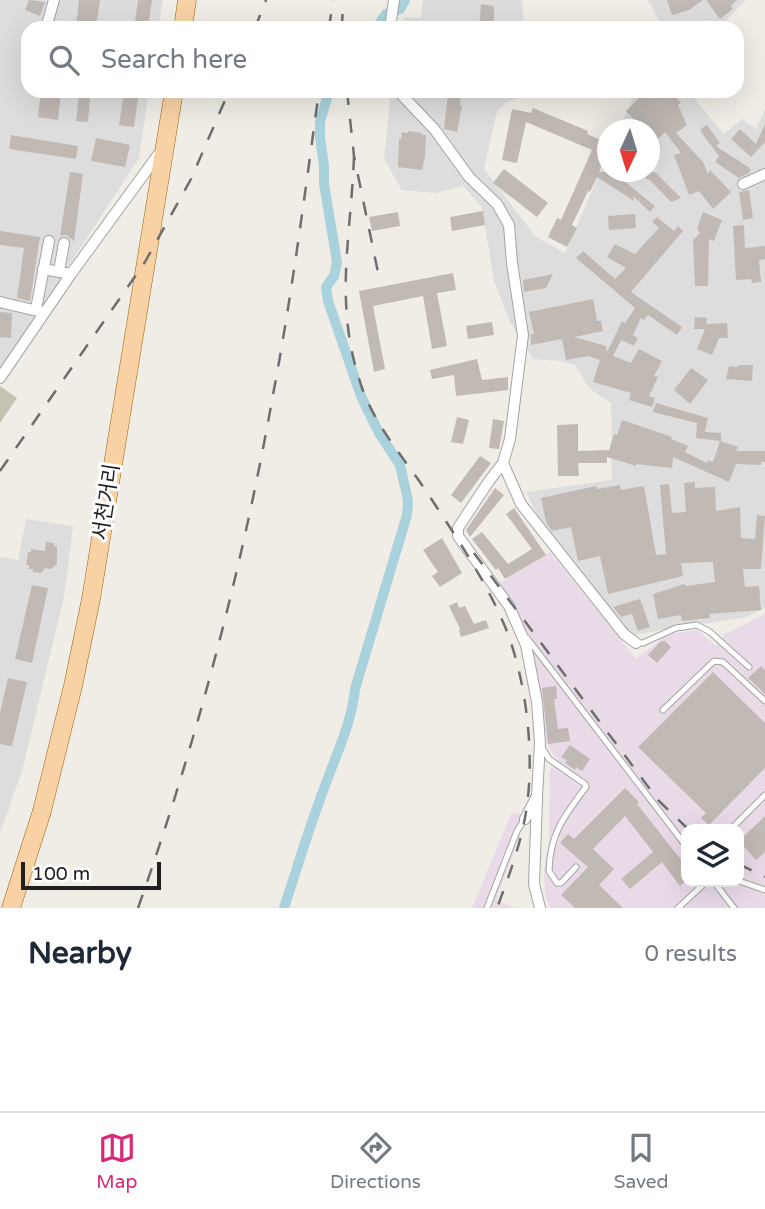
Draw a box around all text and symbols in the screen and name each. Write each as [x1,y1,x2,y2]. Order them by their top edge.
search box [21,21,744,98]
icon: search [45,41,83,79]
text: Search here [101,44,247,75]
north arrow [597,119,660,182]
street label: 서천거리 [88,462,125,542]
map controls [681,824,744,887]
button: layers [681,824,744,887]
scale bar [21,859,161,891]
text: 100 m [32,863,90,885]
text: Nearby [28,935,132,972]
text: 0 results [644,940,737,968]
tab: Map [96,1129,137,1193]
tab: Directions [330,1129,421,1193]
tab: Saved [614,1129,669,1193]

